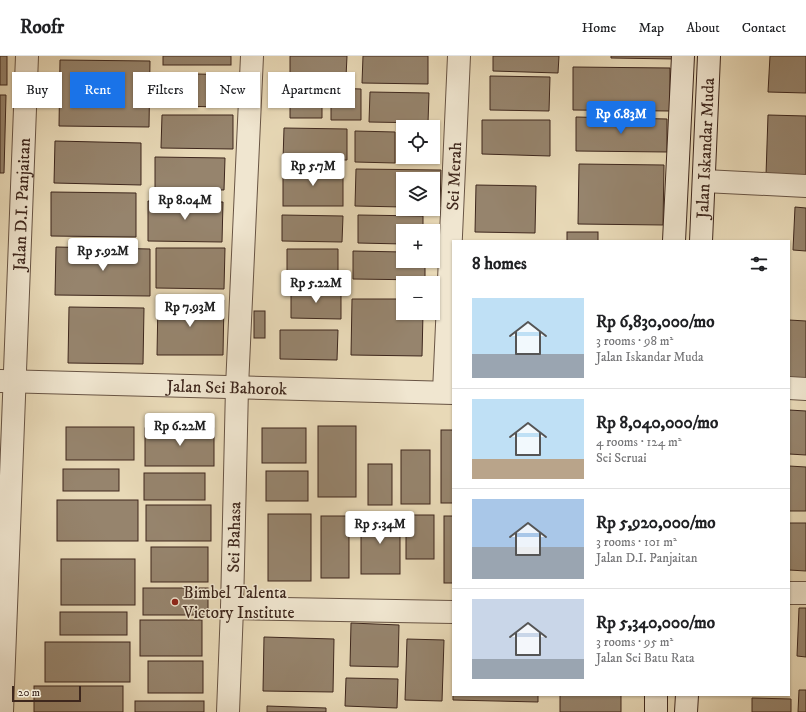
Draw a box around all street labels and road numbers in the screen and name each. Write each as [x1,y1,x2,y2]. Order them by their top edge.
street label: Jalan Iskandar Muda [692,77,720,221]
street label: Jalan D.I. Panjaitan [9,137,36,273]
street label: Sei Merah [442,141,467,211]
street label: Jalan Sei Bahorok [164,375,288,401]
street label: Sei Bahasa [223,501,246,573]

